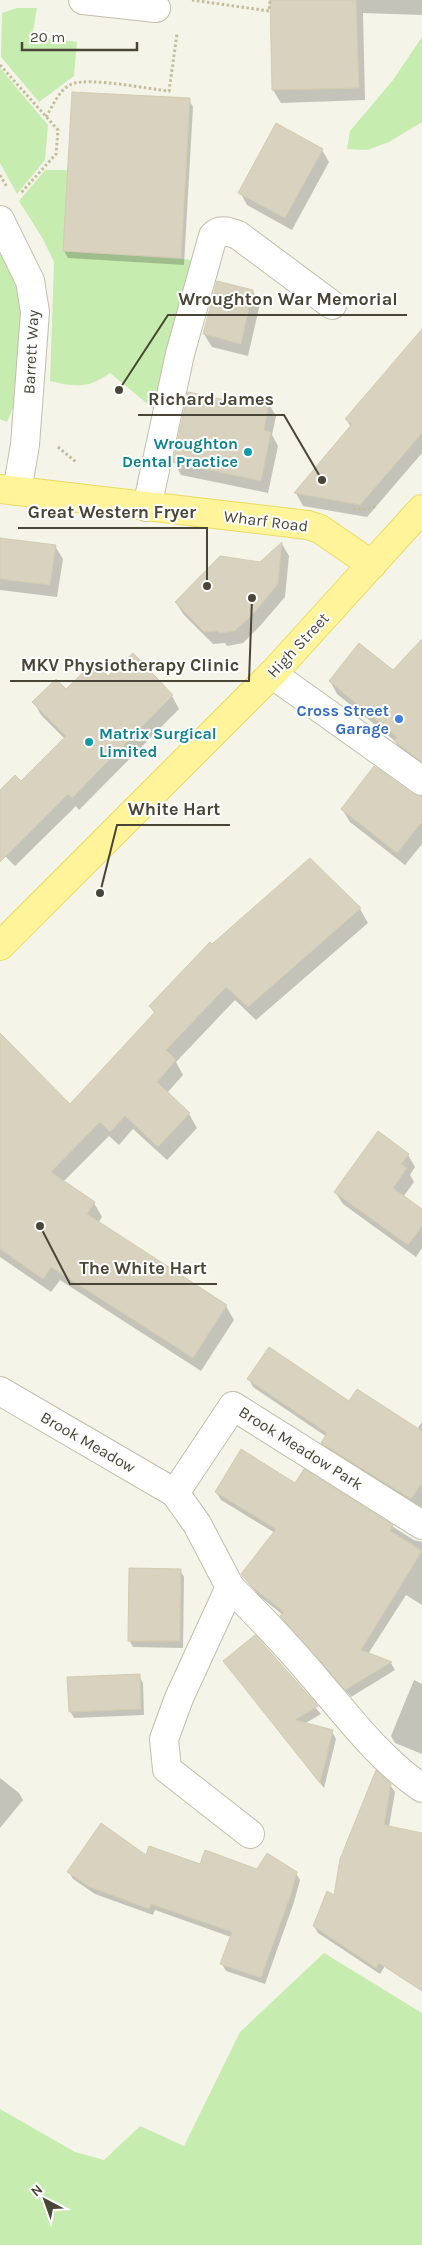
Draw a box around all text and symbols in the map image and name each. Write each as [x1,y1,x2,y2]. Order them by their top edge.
scale bar [22,20,138,52]
text: 20 m [30,28,65,46]
callout: Wroughton War Memorial [168,282,407,315]
text: Wroughton War Memorial [178,288,398,310]
street label: Barrett Way [19,309,43,395]
callout: Richard James [138,382,284,415]
text: Richard James [148,388,274,410]
place label: Wroughton Dental Practice [122,434,238,471]
marker: Wroughton Dental Practice [242,446,254,458]
callout: Great Western Fryer [18,495,207,528]
text: Great Western Fryer [28,501,196,523]
street label: Wharf Road [223,506,309,536]
street label: High Street [263,609,333,681]
callout: MKV Physiotherapy Clinic [10,648,249,681]
text: MKV Physiotherapy Clinic [21,654,239,676]
place label: Cross Street Garage [297,701,389,738]
marker: Cross Street Garage [393,713,405,725]
place label: Matrix Surgical Limited [99,724,217,761]
marker: Matrix Surgical Limited [83,736,95,748]
callout: White Hart [117,792,230,825]
text: White Hart [128,798,220,820]
callout: The White Hart [70,1251,217,1284]
text: The White Hart [79,1257,207,1279]
street label: Brook Meadow Park [235,1402,367,1494]
street label: Brook Meadow [37,1407,139,1477]
north arrow [20,2175,70,2225]
text: N [27,2181,46,2200]

